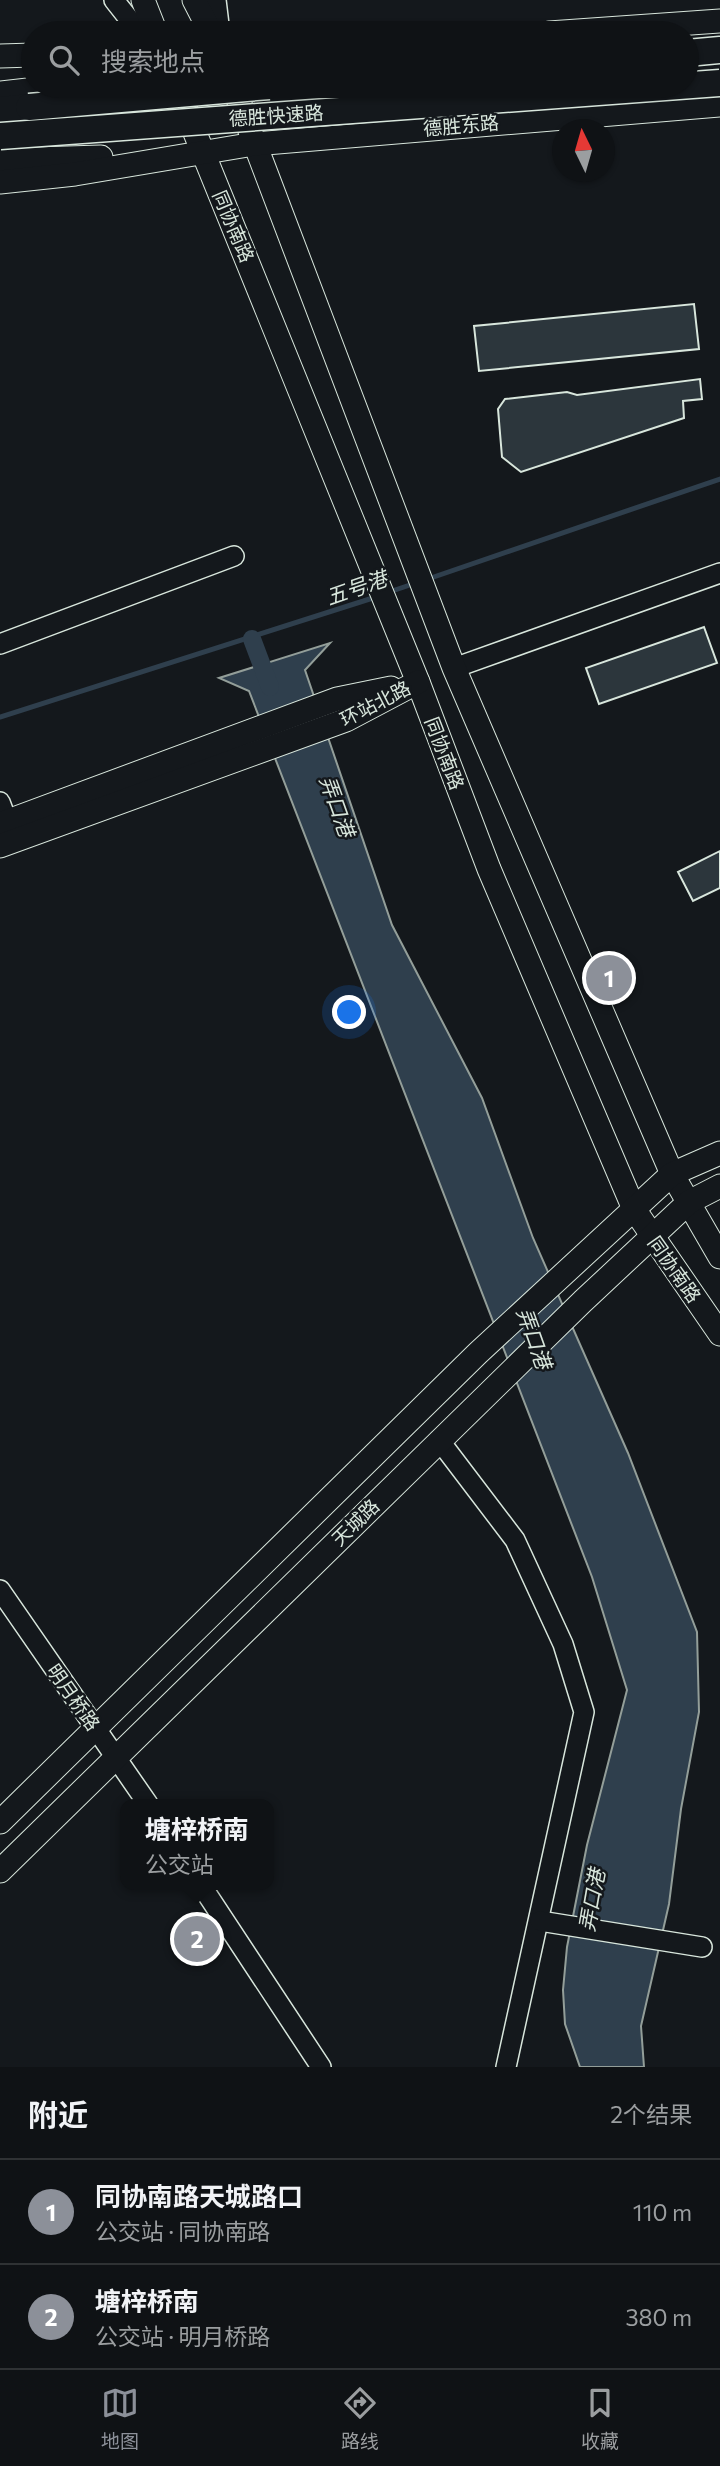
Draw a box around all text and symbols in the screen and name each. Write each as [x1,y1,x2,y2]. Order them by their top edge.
search box [21,21,699,98]
icon: search [45,41,83,79]
text: 搜索地点 [101,45,205,76]
street label: 德胜快速路 [228,100,324,130]
street label: 德胜东路 [422,110,500,140]
north arrow [552,119,615,182]
street label: 同协南路 [209,187,259,265]
water label: 五号港 [322,564,393,609]
street label: 环站北路 [336,675,414,731]
street label: 同协南路 [421,713,469,793]
water label: 弄口港 [315,772,362,843]
pin: 1 [586,952,632,1004]
your location [332,995,366,1029]
street label: 同协南路 [644,1231,706,1307]
water label: 弄口港 [512,1304,559,1375]
street label: 天城路 [327,1494,383,1550]
street label: 明月桥路 [43,1659,105,1735]
popup [120,1799,274,1890]
text: 塘梓桥南 [145,1813,249,1844]
text: 公交站 [145,1850,214,1878]
water label: 弄口港 [573,1864,609,1933]
pin: 2 [174,1913,220,1965]
text: 附近 [28,2095,88,2132]
text: 2个结果 [610,2100,692,2128]
text: 同协南路天城路口 [95,2180,303,2211]
text: 1 [46,2198,56,2226]
text: 110 m [633,2198,692,2226]
text: 公交站 · 同协南路 [95,2217,270,2245]
text: 塘梓桥南 [95,2285,199,2316]
text: 2 [44,2303,58,2331]
text: 380 m [625,2303,692,2331]
text: 公交站 · 明月桥路 [95,2322,270,2350]
tab: 地图 [101,2384,139,2453]
tab: 路线 [341,2384,379,2453]
tab: 收藏 [581,2384,619,2453]

